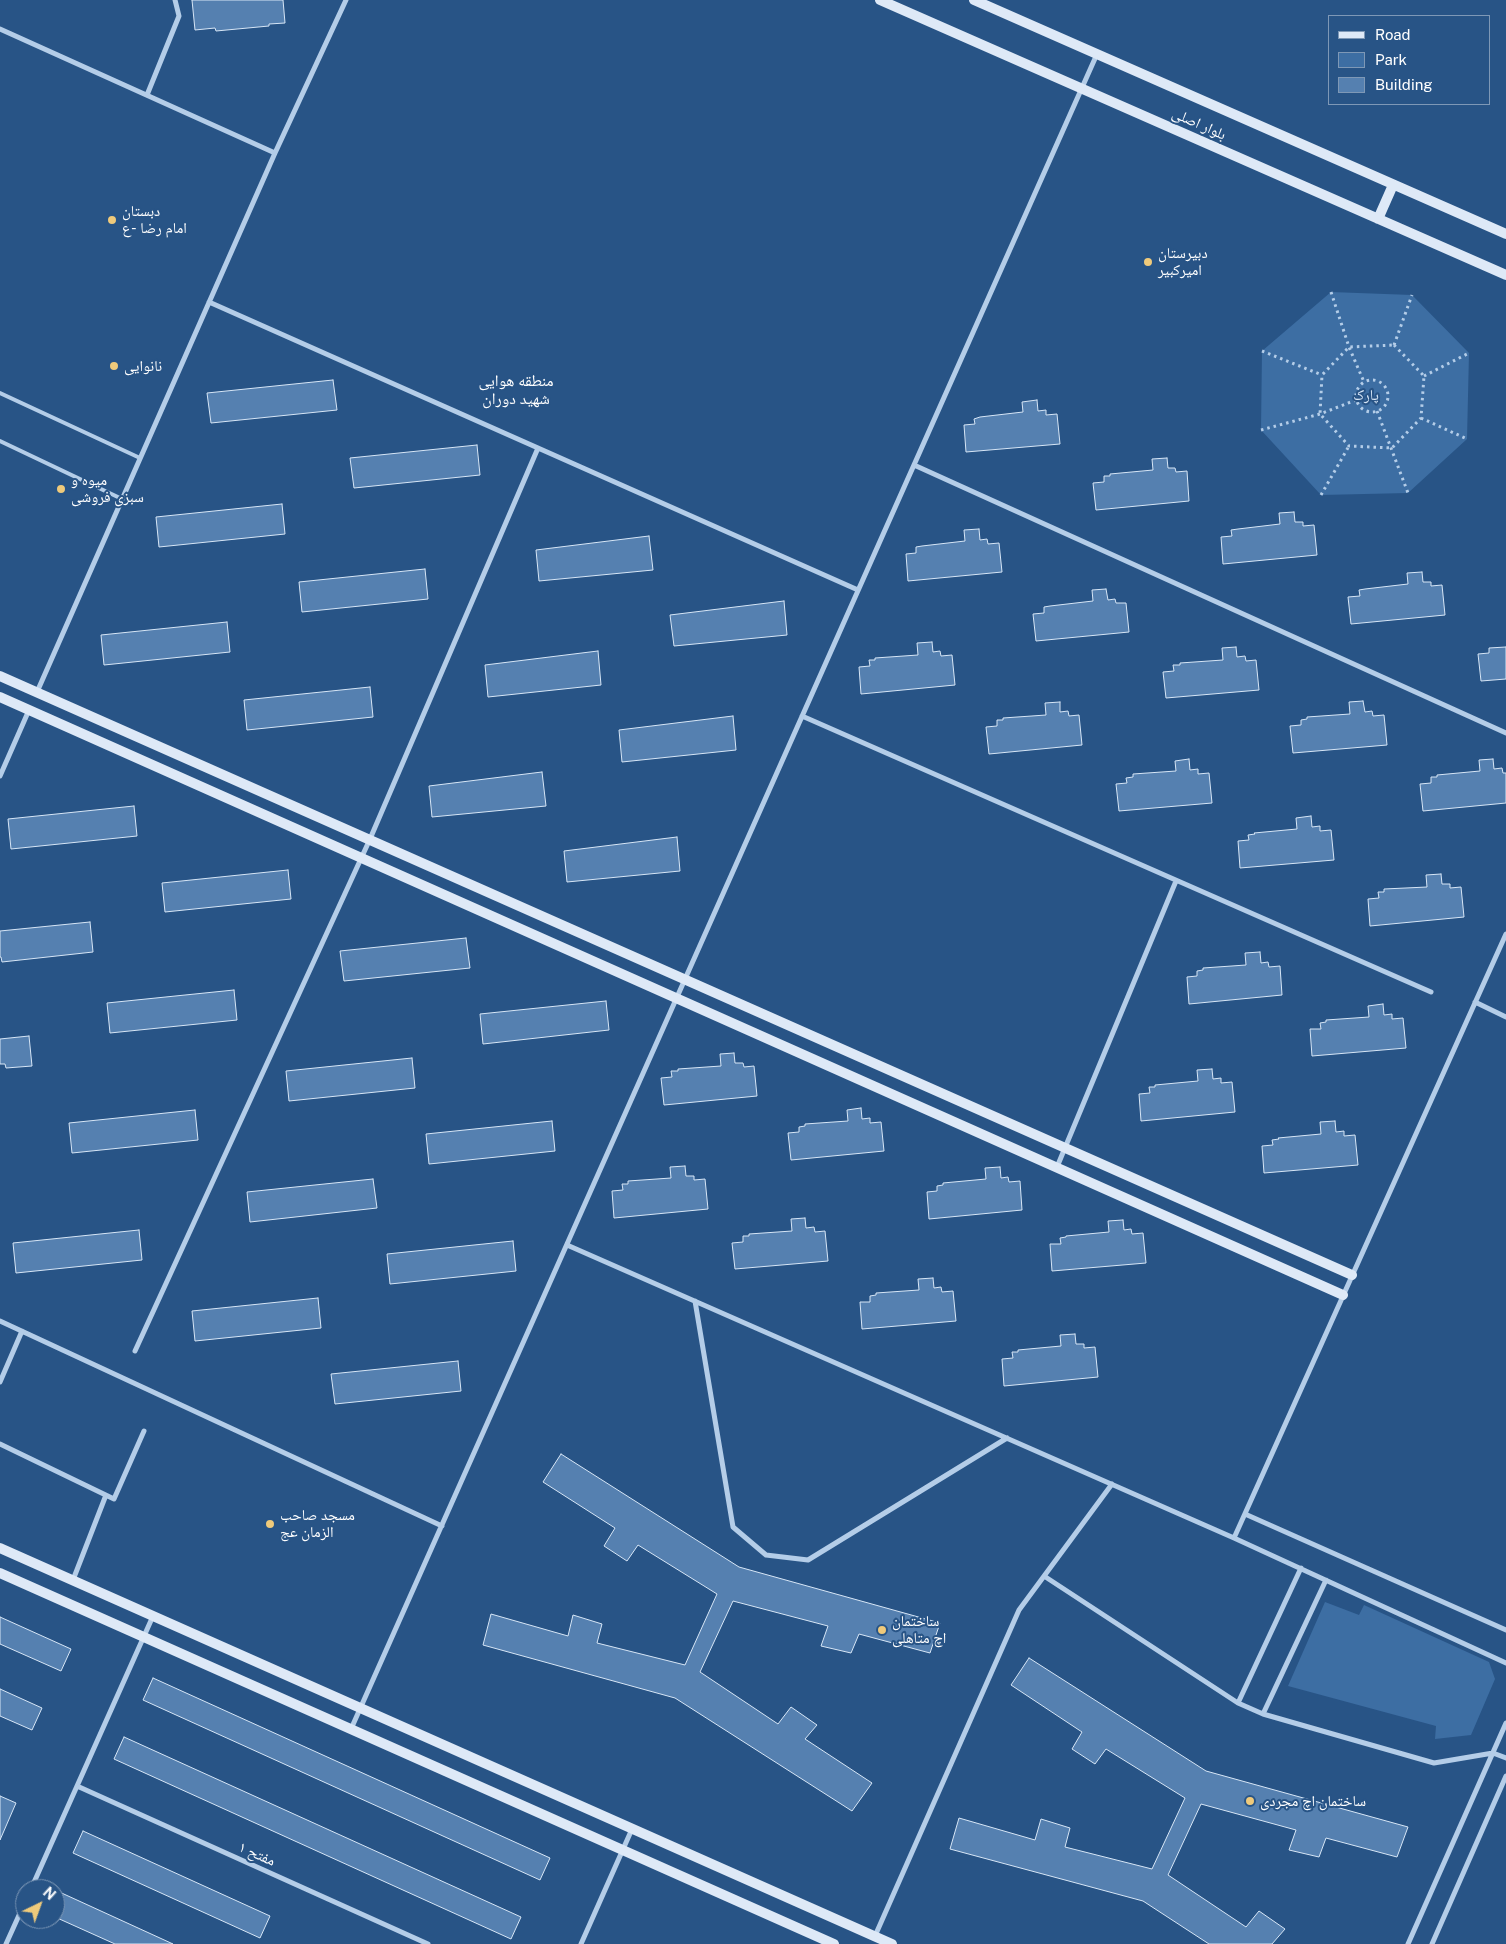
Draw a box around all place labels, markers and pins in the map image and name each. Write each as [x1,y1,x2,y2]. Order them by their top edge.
place label: دبستان امام رضا -ع [122,202,187,237]
marker: دبستان امام رضا -ع [106,214,118,226]
place label: دبیرستان امیرکبیر [1158,244,1208,279]
marker: دبیرستان امیرکبیر [1142,256,1154,268]
place label: نانوایی [124,357,162,375]
marker: نانوایی [108,360,120,372]
place label: میوه و سبزی فروشی [71,471,144,506]
marker: میوه و سبزی فروشی [55,483,67,495]
place label: مسجد صاحب الزمان عج [280,1506,355,1541]
marker: مسجد صاحب الزمان عج [264,1518,276,1530]
place label: ساختمان اچ متاهلی [892,1612,946,1647]
marker: ساختمان اچ متاهلی [876,1624,888,1636]
place label: ساختمان اچ مجردی [1260,1792,1366,1810]
marker: ساختمان اچ مجردی [1244,1795,1256,1807]

